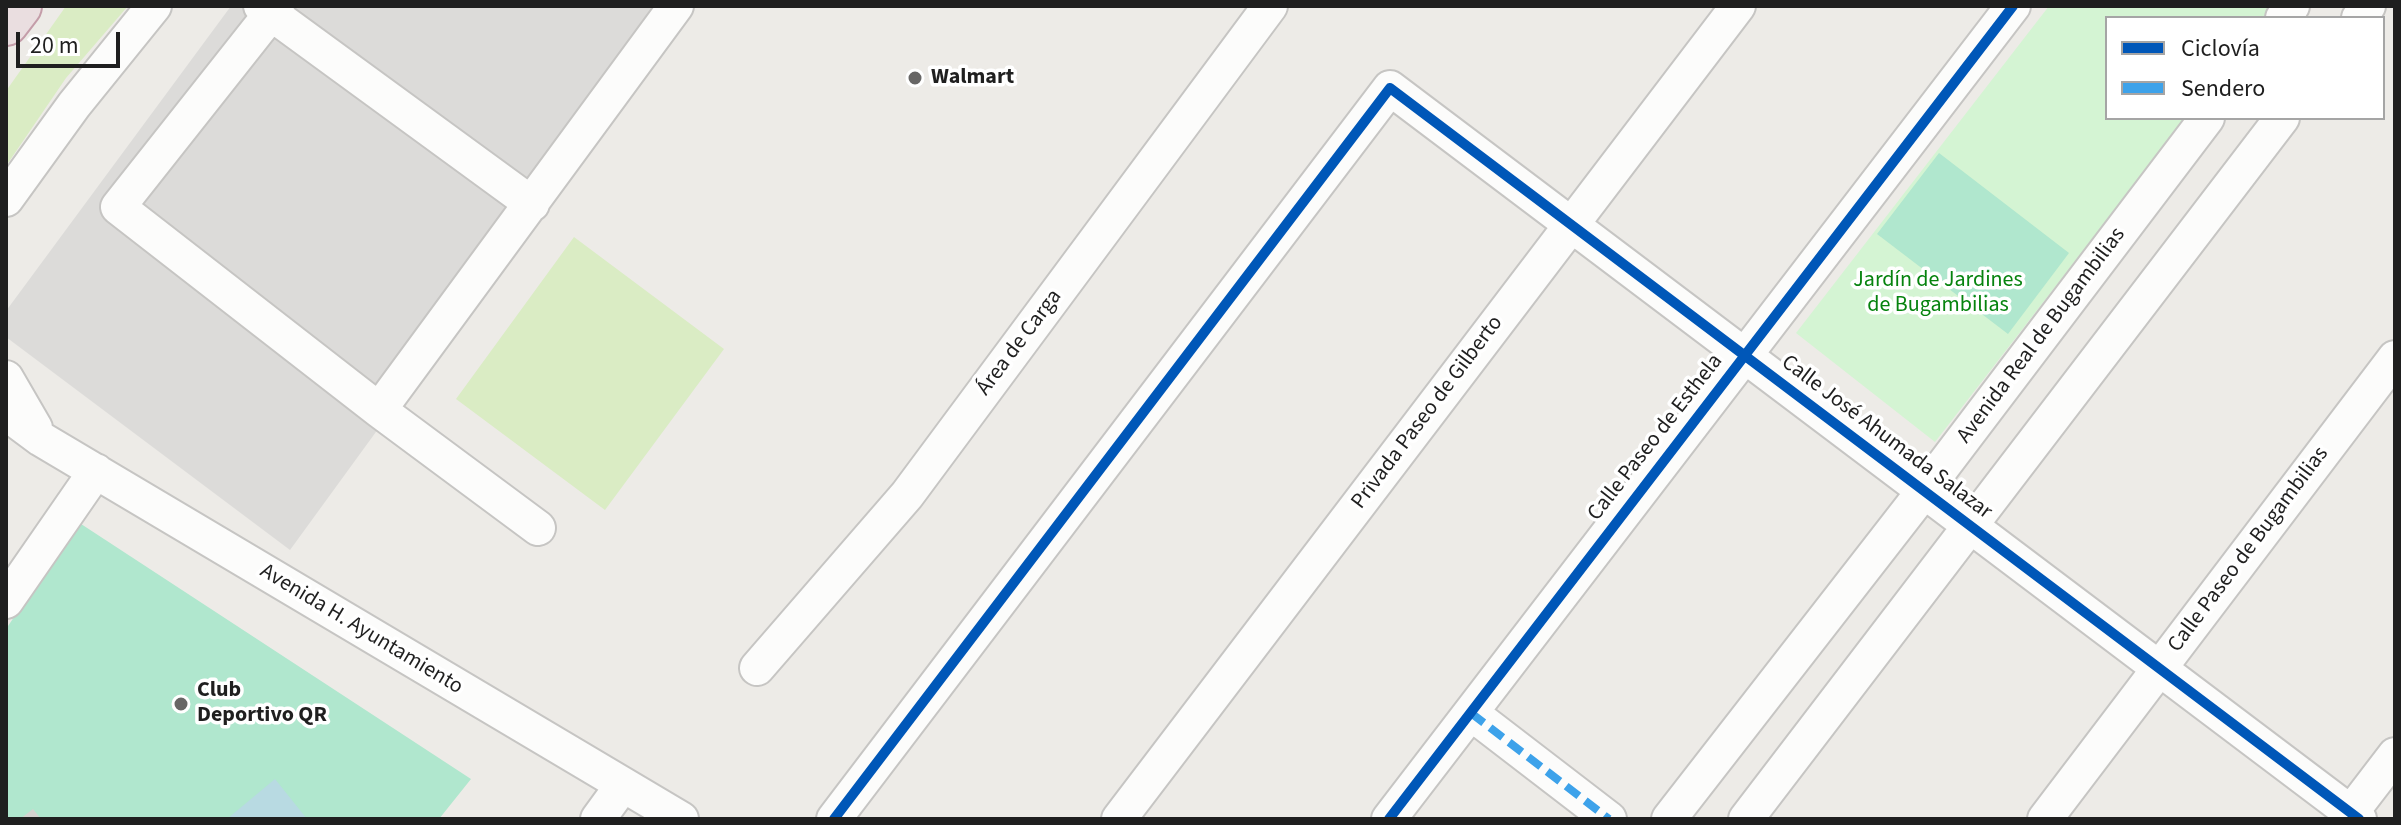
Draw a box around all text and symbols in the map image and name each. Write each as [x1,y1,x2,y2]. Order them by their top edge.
scale bar [20,16,124,66]
legend [2105,16,2385,120]
text: 20 m [30,28,79,63]
text: Ciclovía [2181,31,2260,66]
place label: Walmart [931,65,1014,91]
marker: Walmart [906,69,924,87]
text: Sendero [2181,71,2265,106]
street label: Avenida Real de Bugambilias [1952,223,2132,449]
park label: Jardín de Jardines de Bugambilias [1853,268,2023,320]
street label: Área de Carga [972,285,1068,401]
street label: Privada Paseo de Gilberto [1347,311,1509,515]
street label: Calle Paseo de Esthela [1583,349,1729,527]
street label: Calle José Ahumada Salazar [1775,350,1997,526]
street label: Calle Paseo de Bugambilias [2163,442,2335,658]
street label: Avenida H. Ayuntamiento [255,559,467,701]
place label: Club Deportivo QR [197,678,327,730]
marker: Club Deportivo QR [172,695,190,713]

